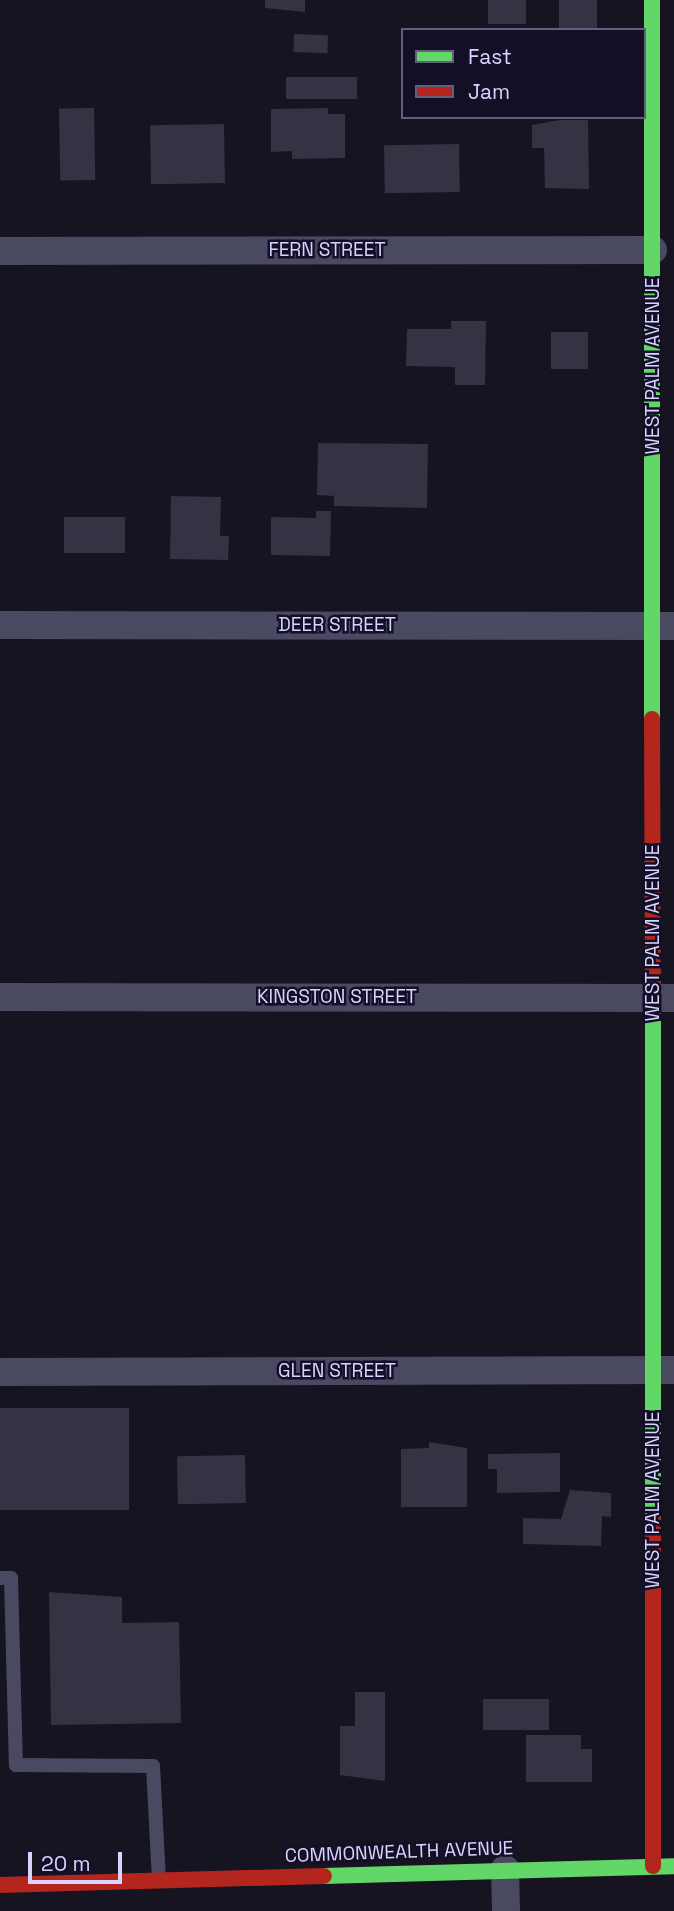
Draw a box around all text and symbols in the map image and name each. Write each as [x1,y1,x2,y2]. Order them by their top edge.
legend [401,28,646,119]
text: Fast [468,43,512,70]
text: Jam [468,78,510,105]
street label: FERN STREET [268,239,386,261]
street label: WEST PALM AVENUE [642,277,664,455]
street label: DEER STREET [278,614,396,636]
street label: WEST PALM AVENUE [642,844,664,1022]
street label: KINGSTON STREET [257,986,417,1008]
street label: GLEN STREET [278,1360,396,1382]
street label: WEST PALM AVENUE [642,1411,664,1589]
street label: COMMONWEALTH AVENUE [284,1837,514,1867]
scale bar [32,1838,126,1882]
text: 20 m [41,1850,91,1877]

